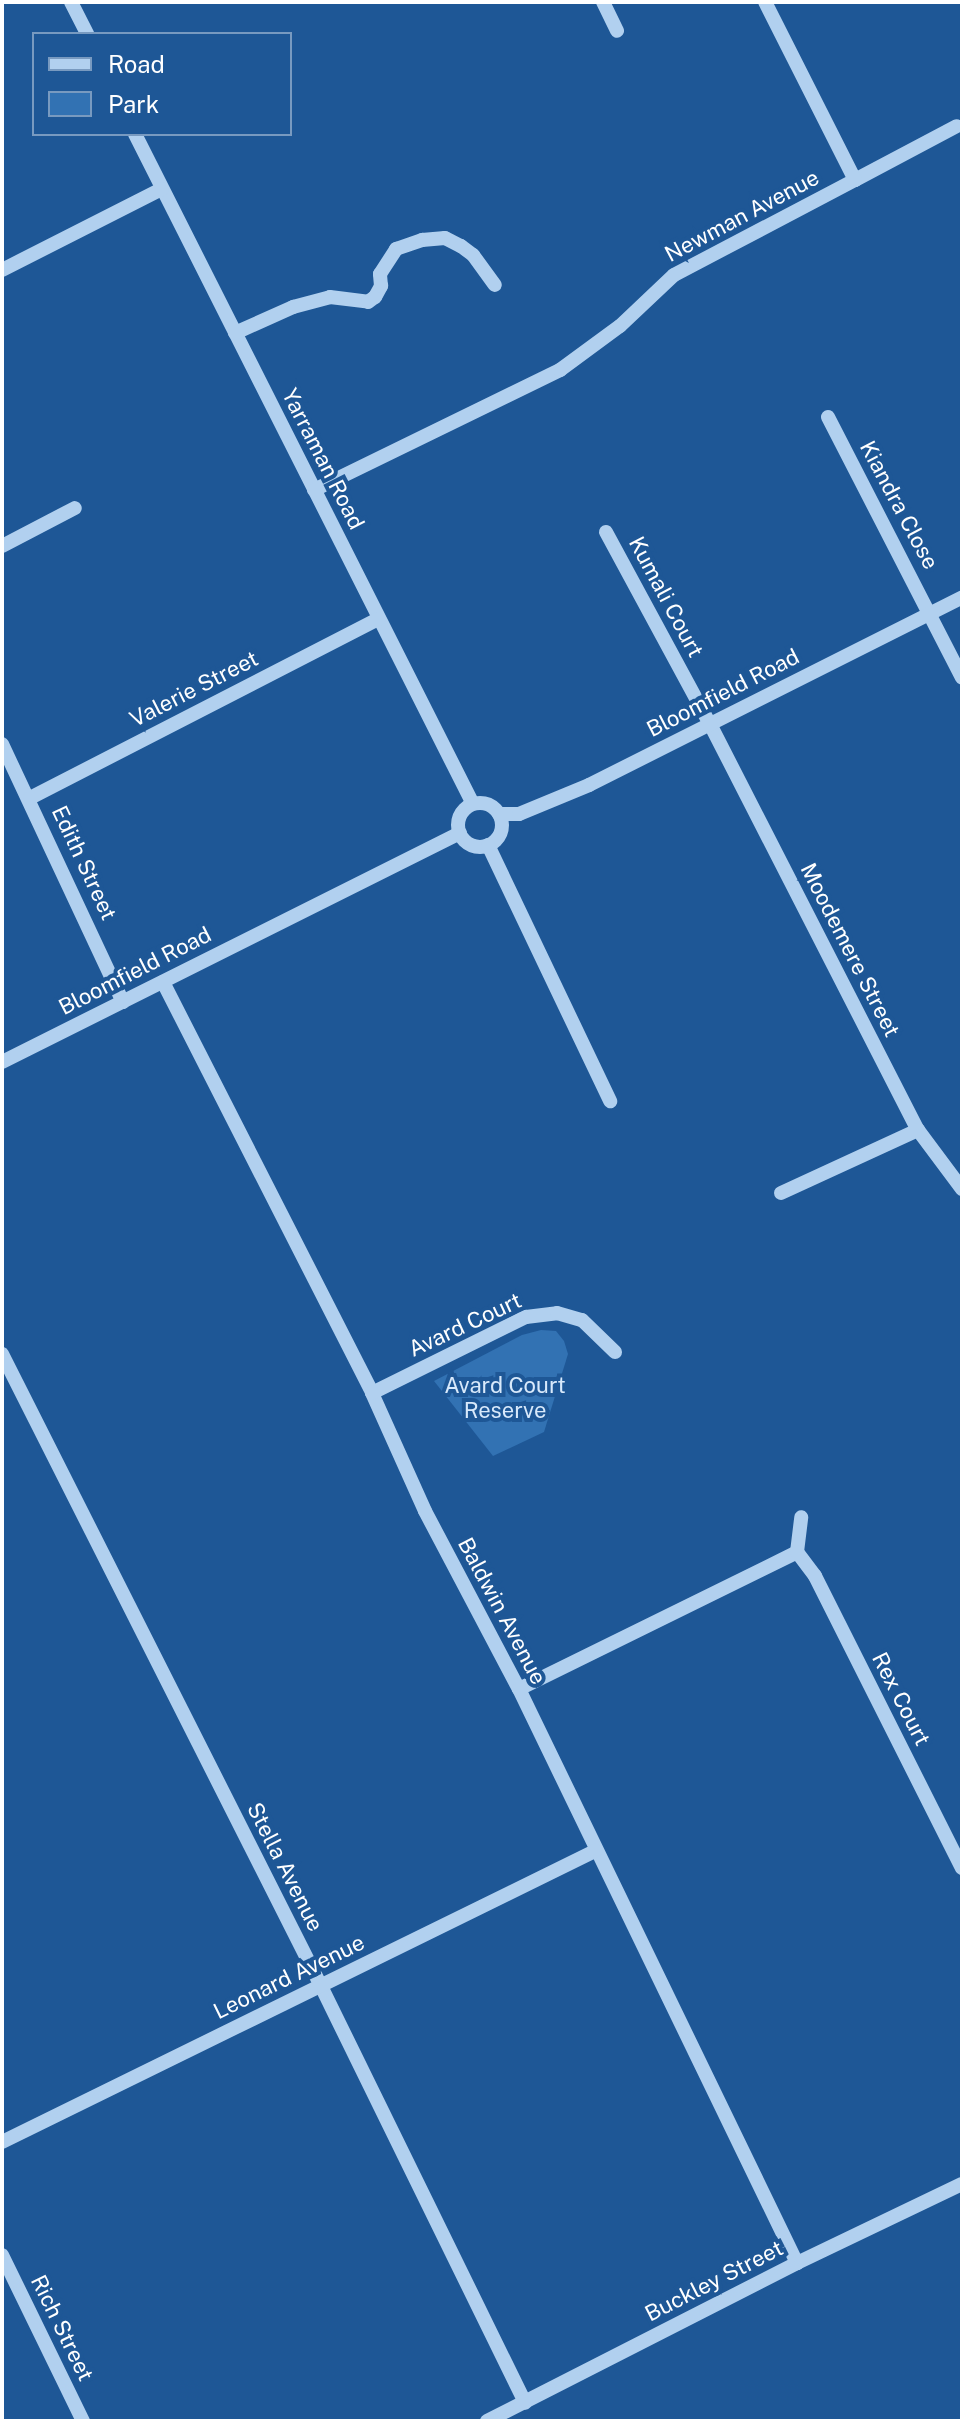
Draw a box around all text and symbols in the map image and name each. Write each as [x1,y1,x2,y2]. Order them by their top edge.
legend [32,32,292,136]
text: Road [108,50,165,78]
text: Park [108,90,159,118]
street label: Newman Avenue [660,164,824,268]
street label: Yarraman Road [276,384,370,534]
street label: Kiandra Close [854,436,944,574]
street label: Kumali Court [623,532,709,662]
street label: Bloomfield Road [642,643,804,743]
street label: Valerie Street [125,645,263,733]
street label: Edith Street [46,802,122,924]
street label: Moodemere Street [795,859,905,1041]
street label: Bloomfield Road [54,921,216,1021]
street label: Avard Court [404,1287,526,1363]
park label: Avard Court Reserve [444,1372,566,1424]
street label: Baldwin Avenue [452,1533,552,1689]
street label: Rex Court [866,1648,936,1750]
street label: Stella Avenue [241,1798,329,1936]
street label: Leonard Avenue [209,1929,369,2025]
street label: Buckley Street [641,2235,787,2327]
street label: Rich Street [25,2271,99,2385]

